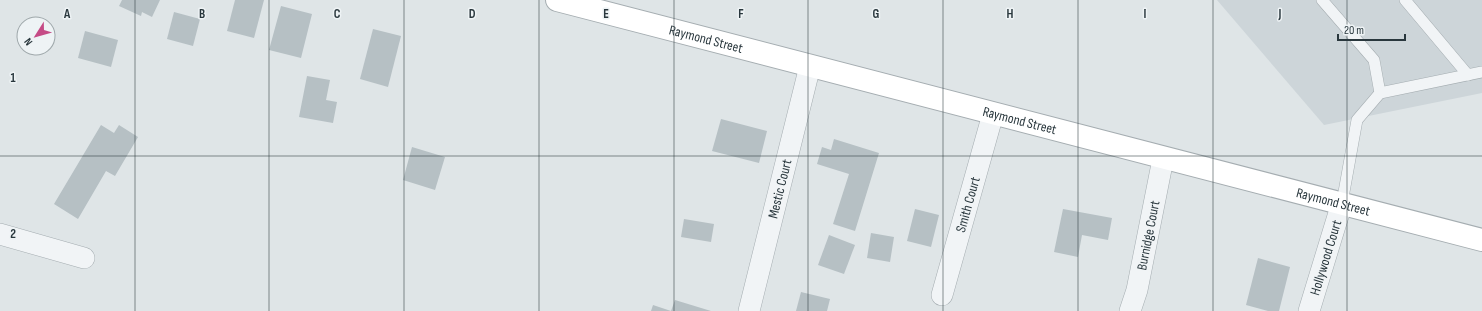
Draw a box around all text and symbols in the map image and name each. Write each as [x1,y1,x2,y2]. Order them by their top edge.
text: A [63,6,71,22]
text: B [199,6,205,22]
text: C [334,6,341,22]
text: D [469,6,476,22]
text: E [603,6,609,22]
text: F [738,6,744,22]
text: G [873,6,880,22]
text: H [1007,6,1014,22]
text: I [1144,6,1147,22]
text: J [1278,6,1282,22]
north arrow [16,16,56,56]
scale bar [1338,16,1405,42]
street label: Raymond Street [667,21,745,56]
text: 20 m [1344,23,1364,38]
text: N [21,35,35,48]
text: 1 [10,70,16,86]
street label: Raymond Street [981,102,1058,138]
street label: Mestic Court [764,157,795,220]
street label: Smith Court [952,175,983,234]
street label: Raymond Street [1295,184,1372,219]
street label: Burnidge Court [1133,199,1163,272]
street label: Hollywood Court [1306,218,1345,297]
text: 2 [10,226,16,242]

